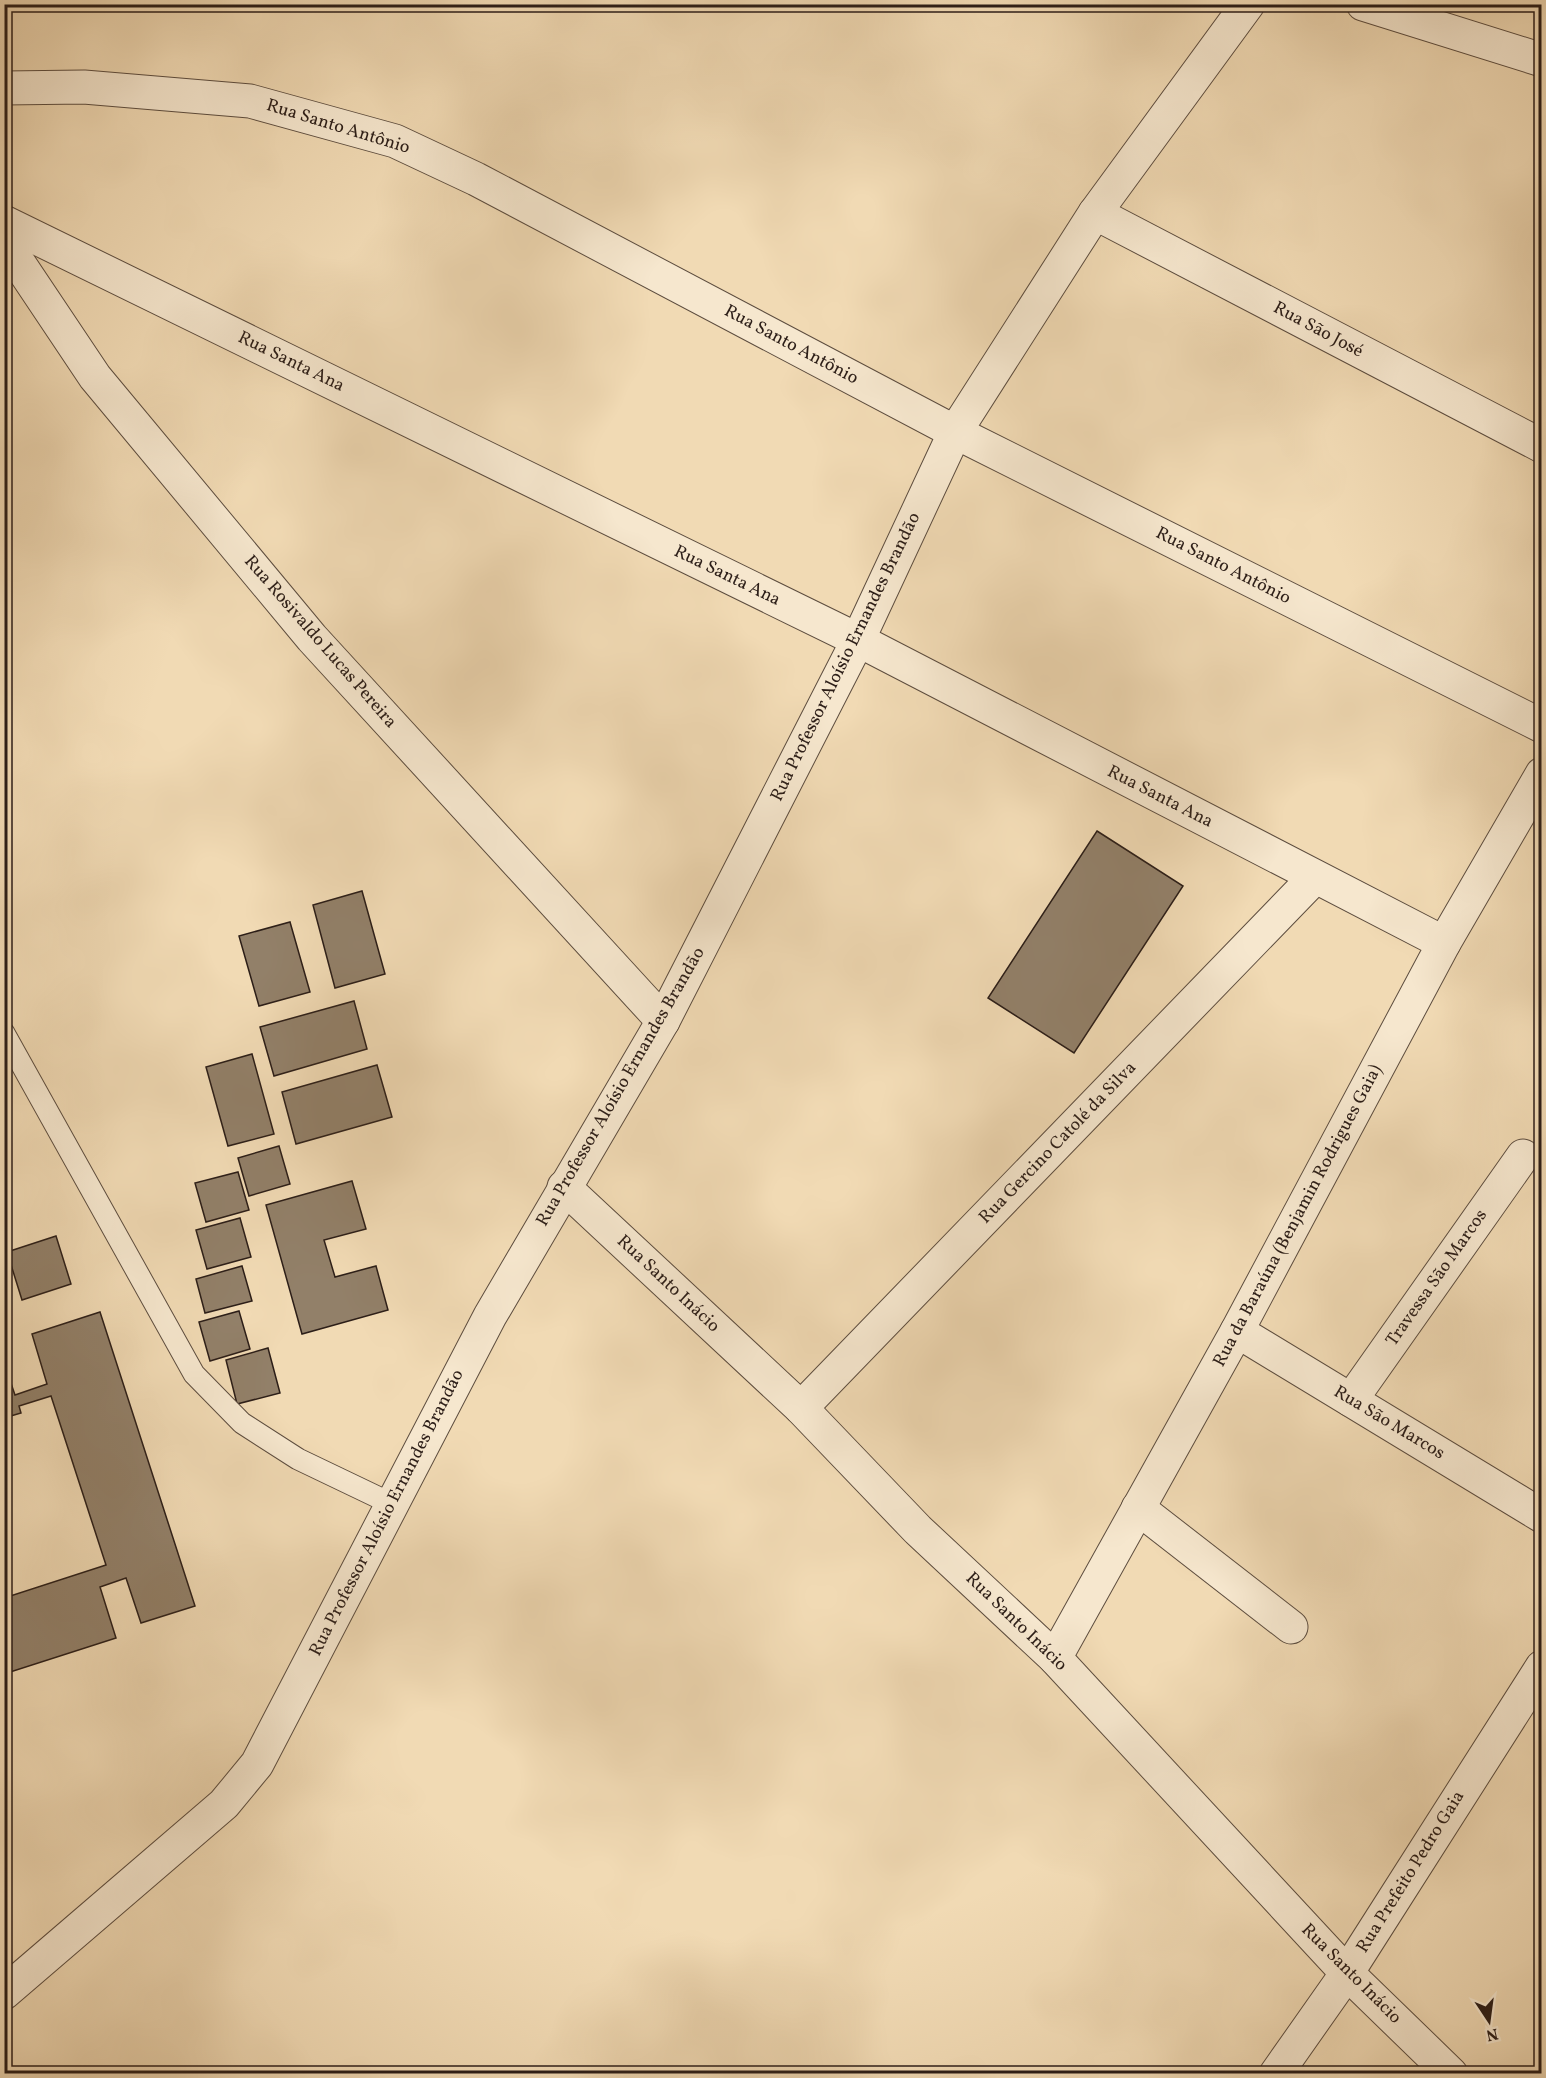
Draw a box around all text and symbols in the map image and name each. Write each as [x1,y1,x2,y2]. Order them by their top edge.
street label: Rua Santo Antônio [263,93,413,161]
street label: Rua São José [1268,296,1368,364]
street label: Rua Santo Antônio [719,299,863,391]
street label: Rua Santa Ana [233,325,349,399]
street label: Rua Professor Aloísio Ernandes Brandão [765,508,927,806]
street label: Rua Santo Antônio [1151,521,1295,611]
street label: Rua Santa Ana [669,539,785,613]
street label: Rua Rosivaldo Lucas Pereira [238,550,402,734]
street label: Rua Santa Ana [1103,760,1217,834]
street label: Rua Professor Aloísio Ernandes Brandão [530,943,712,1231]
street label: Rua Gercino Catolé da Silva [974,1056,1142,1230]
street label: Rua da Baraúna (Benjamin Rodrigues Gaia) [1207,1060,1389,1372]
street label: Travessa São Marcos [1380,1204,1494,1352]
street label: Rua Santo Inácio [611,1229,725,1339]
street label: Rua Professor Aloísio Ernandes Brandão [304,1365,470,1661]
street label: Rua São Marcos [1329,1380,1449,1466]
street label: Rua Santo Inácio [959,1567,1073,1677]
street label: Rua Prefeito Pedro Gaia [1351,1786,1471,1958]
street label: Rua Santo Inácio [1295,1918,1407,2030]
north arrow [1459,1991,1519,2051]
text: N [1483,2022,1500,2046]

